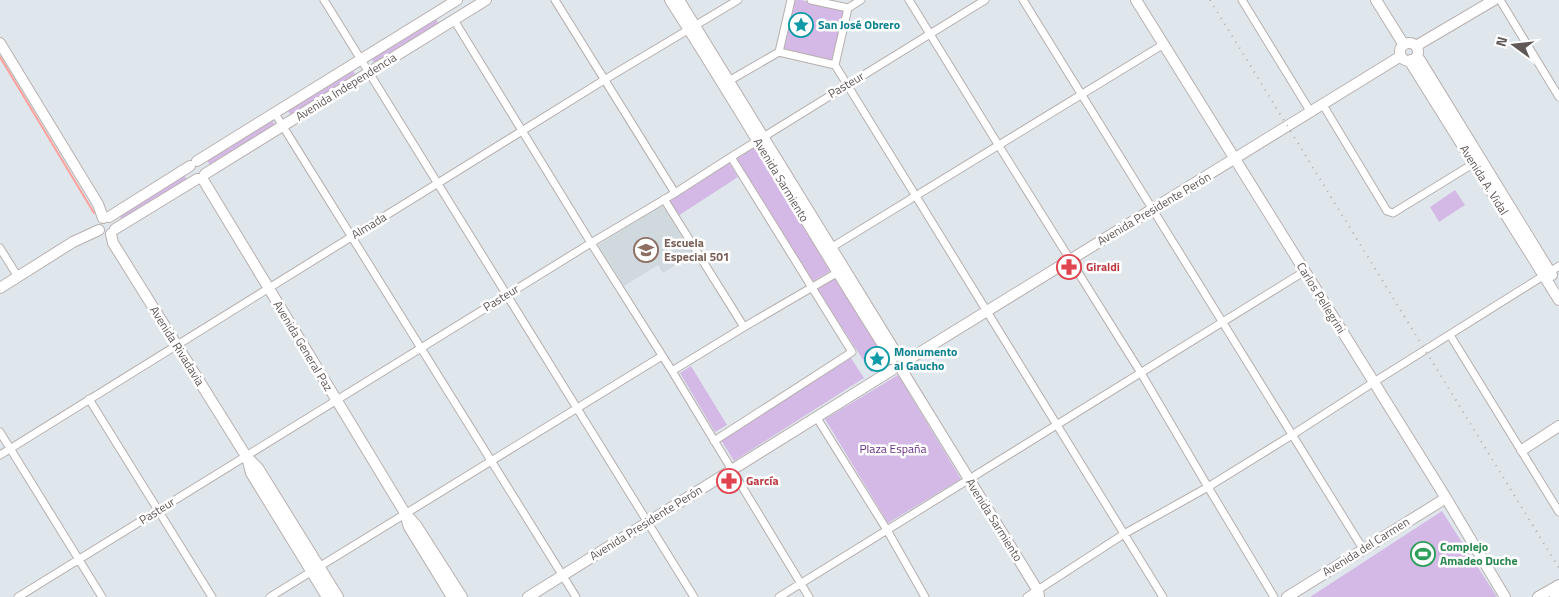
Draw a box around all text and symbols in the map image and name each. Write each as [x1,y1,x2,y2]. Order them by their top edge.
place icon: San José Obrero [788,12,814,38]
place label: San José Obrero [818,15,900,34]
north arrow [1489,20,1539,70]
text: N [1490,34,1512,49]
street label: Avenida Independencia [291,48,400,125]
street label: Pasteur [824,66,868,103]
street label: Avenida Sarmiento [749,134,814,225]
street label: Avenida A. Vidal [1455,141,1514,219]
street label: Avenida Presidente Perón [1093,167,1214,250]
street label: Almada [347,207,390,244]
place label: Escuela Especial 501 [664,233,730,266]
school or university icon: Escuela Especial 501 [633,237,659,263]
pharmacy icon: Giraldi [1056,254,1082,280]
place label: Giraldi [1086,257,1120,276]
street label: Carlos Pellegrini [1292,258,1351,337]
street label: Pasteur [479,279,522,316]
street label: Avenida General Paz [269,297,338,395]
street label: Avenida Rivadavia [145,302,210,389]
place label: Monumento al Gaucho [894,342,957,375]
place icon: Monumento al Gaucho [864,346,890,372]
park label: Plaza España [859,439,927,458]
pharmacy icon: García [716,468,742,494]
place label: García [746,471,779,490]
street label: Avenida Sarmiento [961,474,1028,565]
street label: Avenida Presidente Perón [586,480,706,565]
street label: Pasteur [135,492,178,529]
street label: Avenida del Carmen [1318,512,1413,581]
place label: Complejo Amadeo Duche [1440,537,1518,570]
sports icon: Complejo Amadeo Duche [1410,541,1436,567]

